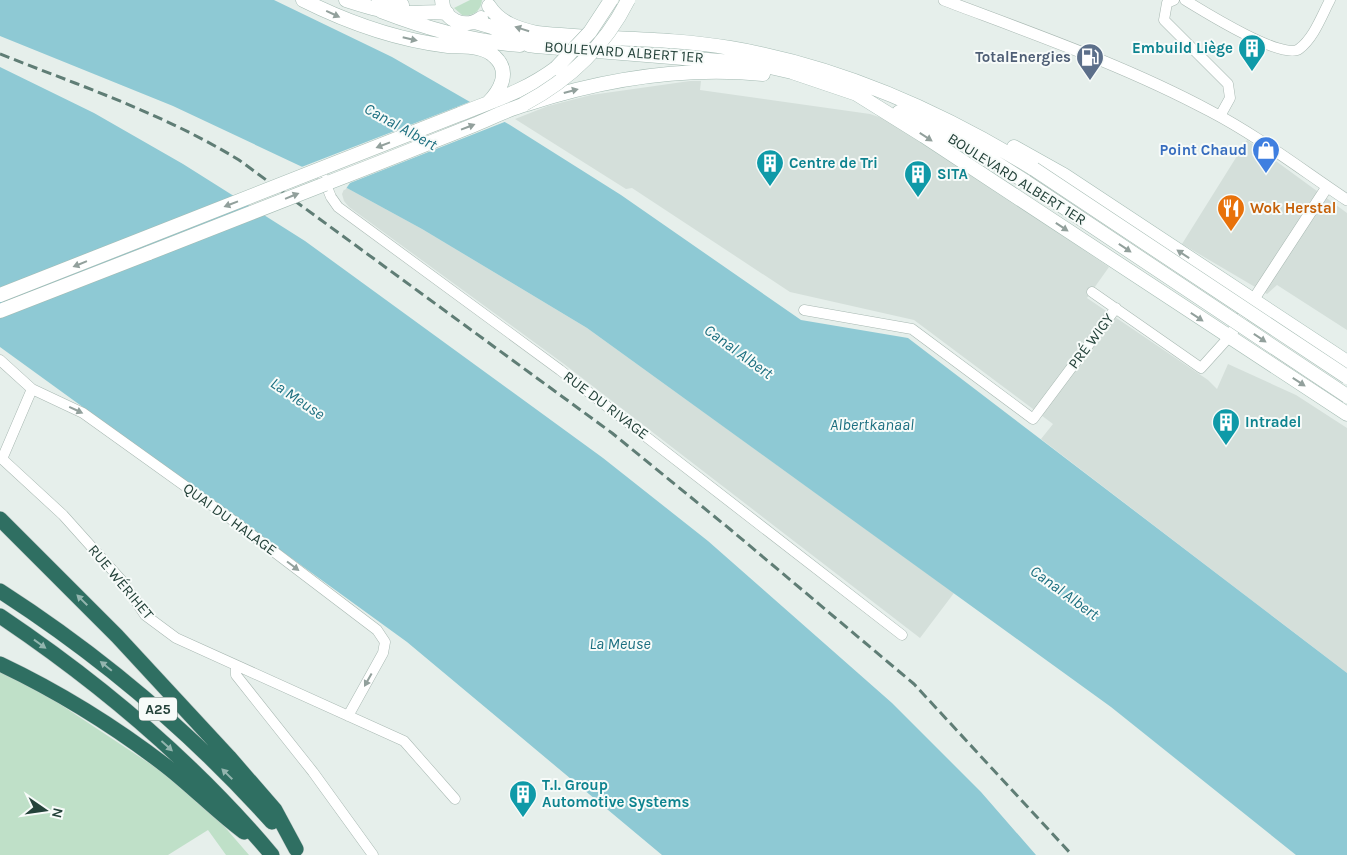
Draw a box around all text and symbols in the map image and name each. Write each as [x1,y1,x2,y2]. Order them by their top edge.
one-way arrow [326,10,340,18]
one-way arrow [514,25,529,33]
building icon: Embuild Liège [1237,33,1267,72]
one-way arrow [403,35,418,43]
street label: BOULEVARD ALBERT 1ER [544,37,704,67]
place label: Embuild Liège [1132,39,1233,57]
fuel station icon: TotalEnergies [1075,42,1105,81]
place label: TotalEnergies [975,48,1071,66]
one-way arrow [564,87,579,95]
water label: Canal Albert [361,99,441,154]
one-way arrow [461,123,476,131]
street label: BOULEVARD ALBERT 1ER [945,129,1089,229]
one-way arrow [920,133,933,142]
shop icon: Point Chaud [1251,135,1281,174]
place label: Point Chaud [1160,141,1247,159]
one-way arrow [375,142,390,149]
building icon: Centre de Tri [755,148,785,187]
place label: Centre de Tri [789,154,878,172]
building icon: SITA [903,159,933,198]
place label: SITA [937,165,968,183]
one-way arrow [285,192,299,200]
restaurant icon: Wok Herstal [1216,193,1246,232]
place label: Wok Herstal [1250,199,1336,217]
one-way arrow [224,201,238,209]
one-way arrow [1055,222,1069,232]
one-way arrow [1118,243,1132,253]
one-way arrow [1176,250,1189,259]
one-way arrow [72,260,87,268]
street label: PRÉ WIGY [1064,309,1118,372]
one-way arrow [1190,312,1204,322]
water label: Canal Albert [701,320,777,383]
one-way arrow [1254,333,1267,343]
street label: RUE DU RIVAGE [560,367,652,443]
water label: La Meuse [267,373,329,424]
one-way arrow [1293,377,1306,387]
one-way arrow [69,406,83,414]
building icon: Intradel [1211,407,1241,446]
place label: Intradel [1245,413,1301,431]
water label: Albertkanaal [830,415,914,434]
street label: QUAI DU HALAGE [180,479,280,559]
street label: RUE WÉRIHET [84,541,158,623]
one-way arrow [286,561,300,571]
water label: Canal Albert [1027,561,1103,624]
one-way arrow [76,595,88,607]
water label: La Meuse [589,634,651,653]
one-way arrow [33,639,47,649]
one-way arrow [100,661,113,672]
one-way arrow [364,673,372,688]
road number: A25 [139,698,177,721]
one-way arrow [160,740,172,752]
one-way arrow [221,769,233,781]
place label: T.I. Group Automotive Systems [542,776,689,811]
building icon: T.I. Group Automotive Systems [508,779,538,818]
north arrow [20,785,70,835]
text: N [48,806,67,820]

